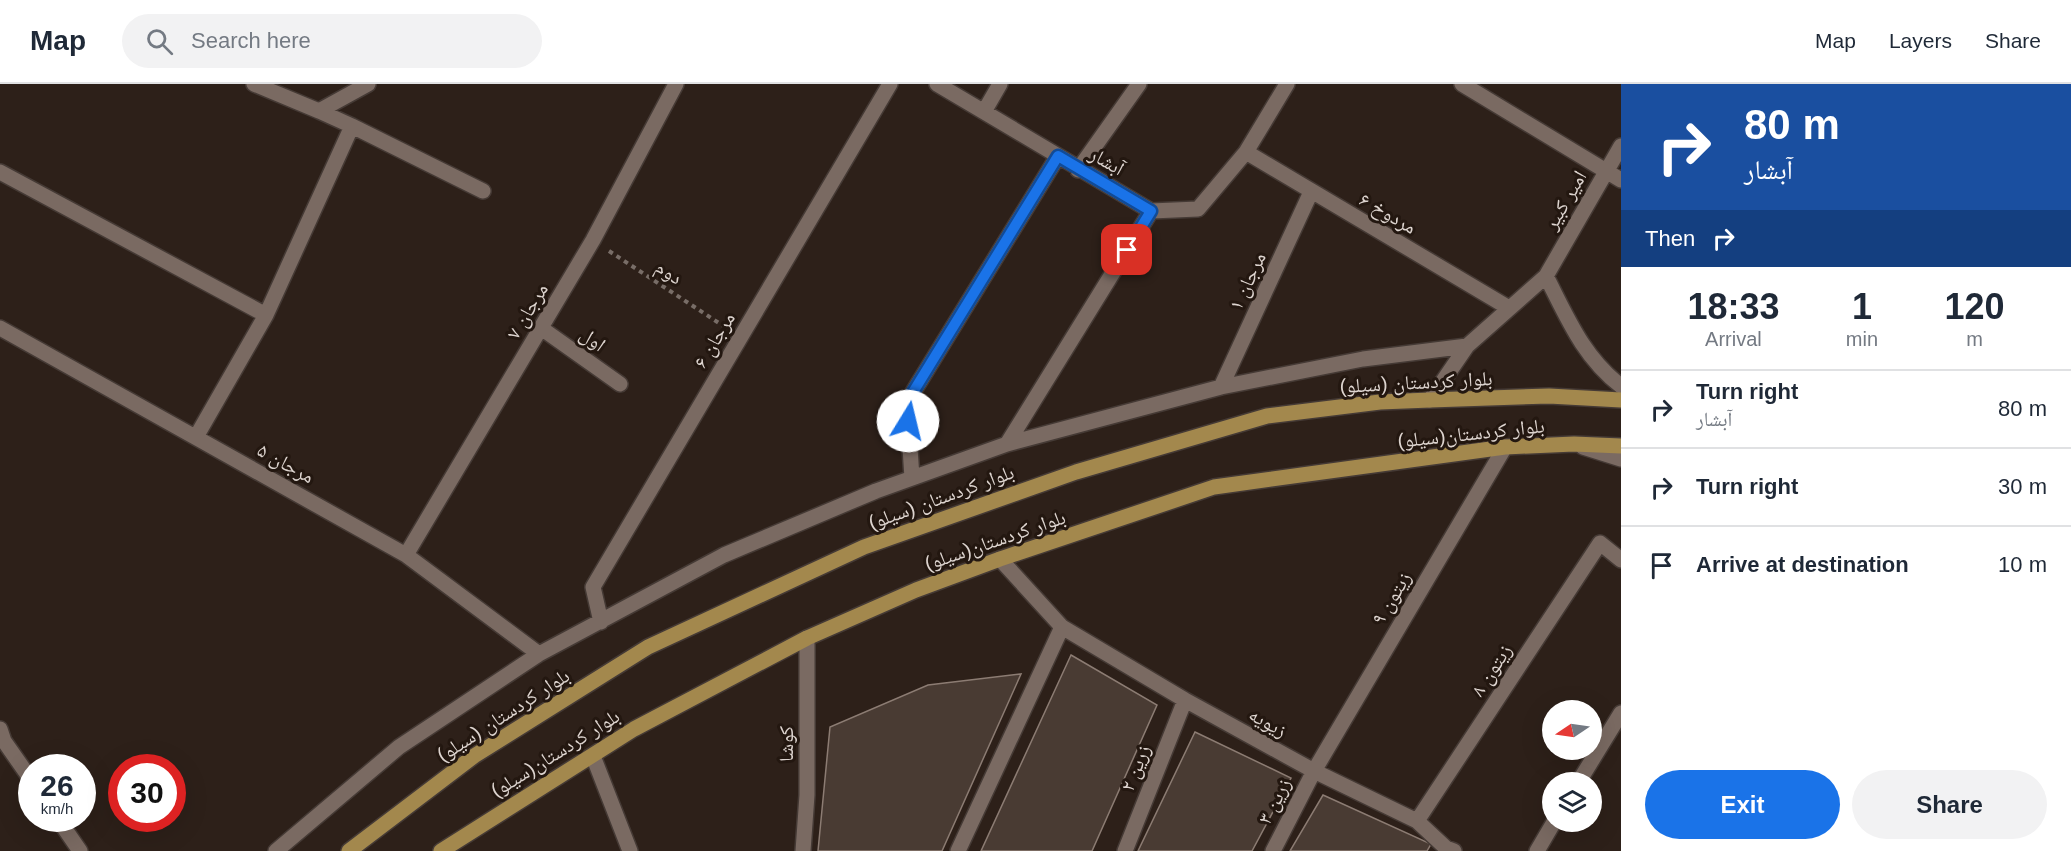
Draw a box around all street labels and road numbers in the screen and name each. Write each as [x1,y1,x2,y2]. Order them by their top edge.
street label: آبشار [1085,142,1129,181]
street label: امیر کبیر [1539,167,1591,234]
street label: مردوخ ۶ [1355,188,1420,240]
street label: مرجان ۱ [1224,249,1271,314]
street label: دوم [650,255,686,291]
street label: مرجان ۷ [502,279,553,343]
street label: مرجان ۶ [689,308,740,372]
street label: اول [575,322,610,356]
street label: بلوار کردستان (سیلو) [1339,367,1493,398]
street label: بلوار کردستان(سیلو) [1396,414,1546,453]
street label: مرجان ۵ [253,439,318,488]
street label: بلوار کردستان (سیلو) [865,460,1017,534]
street label: بلوار کردستان(سیلو) [922,506,1069,575]
street label: زیتون ۹ [1367,568,1416,629]
street label: زیتون ۸ [1466,640,1517,701]
street label: بلوار کردستان (سیلو) [433,664,574,767]
street label: زیویه [1245,703,1291,742]
street label: بلوار کردستان(سیلو) [487,705,624,802]
street label: کوشا [775,726,797,762]
street label: زرین ۲ [1116,741,1155,795]
street label: زرین ۳ [1253,774,1296,828]

